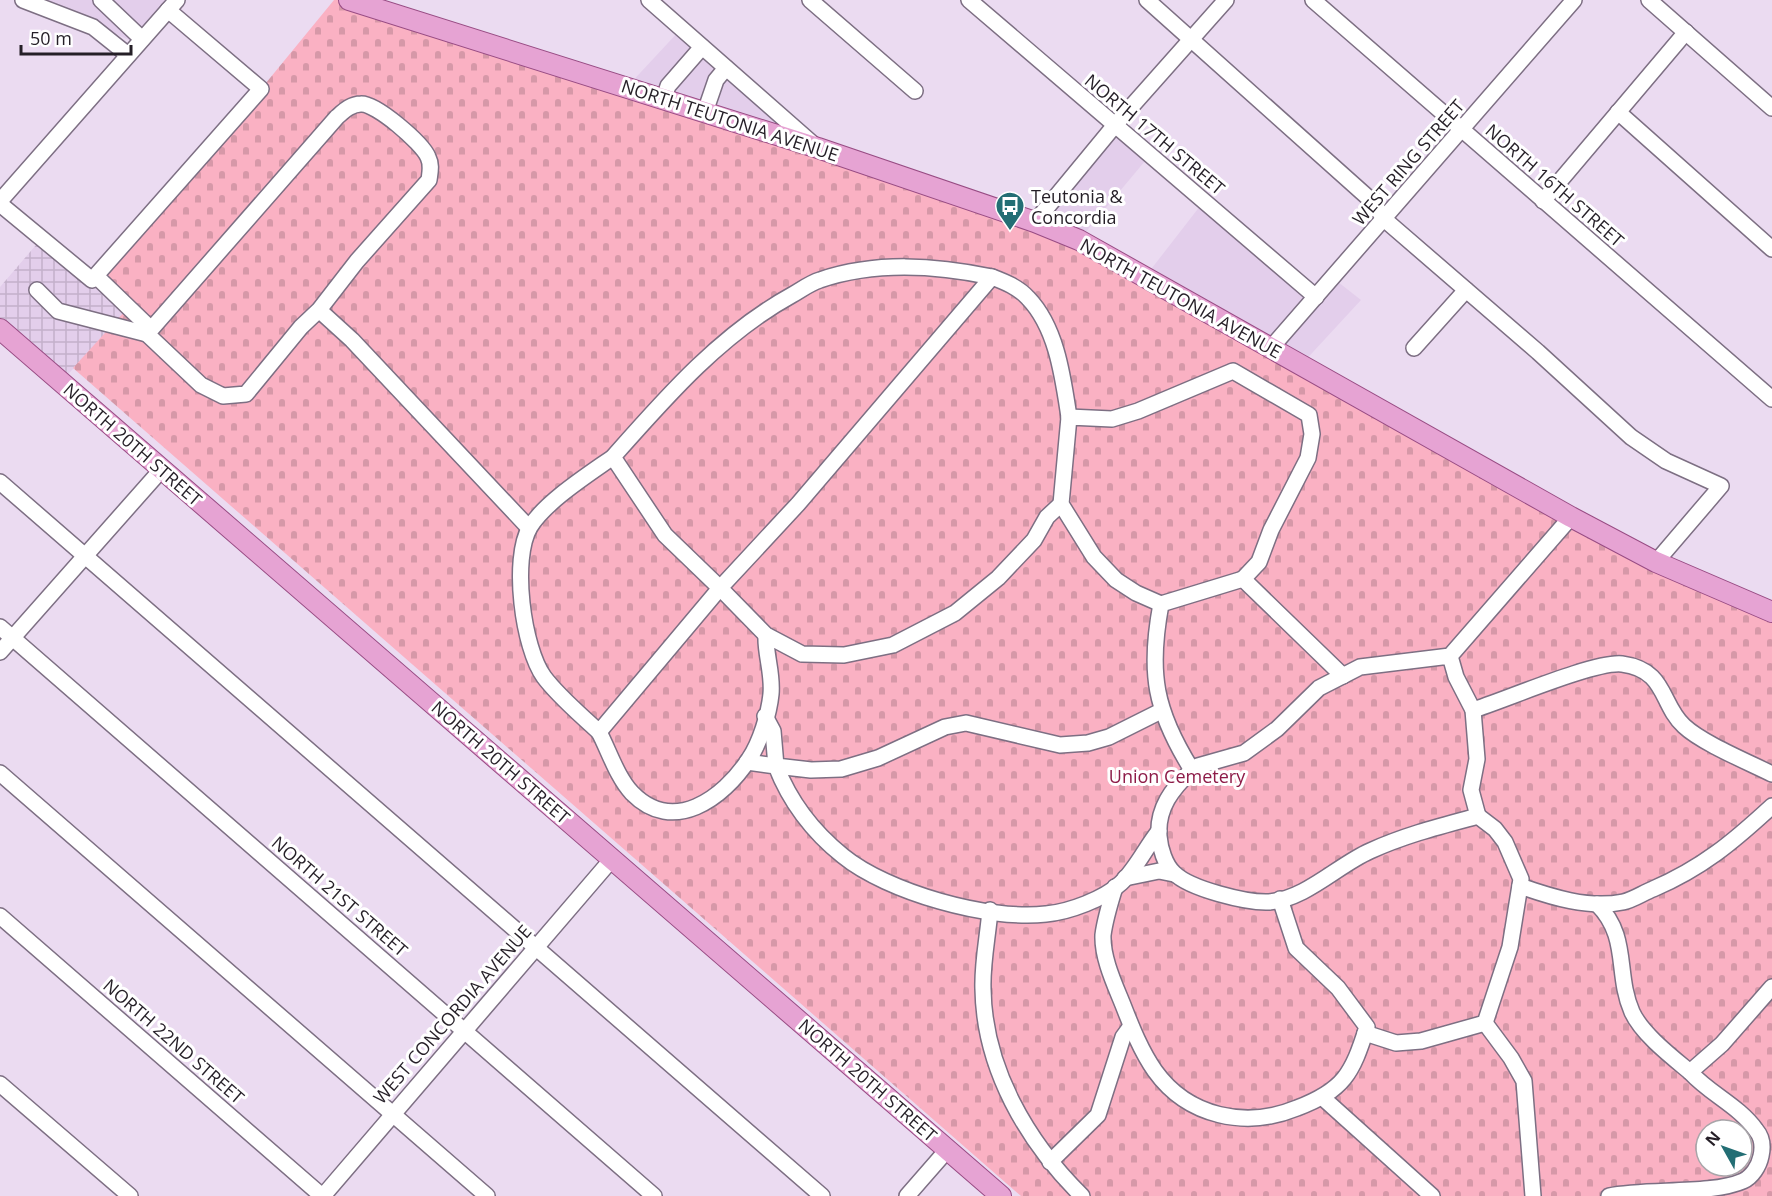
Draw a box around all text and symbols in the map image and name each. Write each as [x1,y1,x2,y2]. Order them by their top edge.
scale bar [21,18,130,56]
text: 50 m [30,26,72,50]
street label: NORTH 17TH STREET [1080,68,1230,200]
street label: NORTH TEUTONIA AVENUE [618,74,842,166]
street label: WEST RING STREET [1347,94,1469,230]
street label: NORTH 16TH STREET [1481,118,1629,252]
place label: Teutonia & Concordia [1031,184,1124,229]
bus stop icon: Teutonia & Concordia [994,190,1026,232]
street label: NORTH TEUTONIA AVENUE [1076,232,1286,364]
street label: NORTH 20TH STREET [59,377,207,511]
street label: NORTH 20TH STREET [427,695,575,829]
park label: Union Cemetery [1109,764,1246,788]
street label: NORTH 21ST STREET [267,830,413,962]
street label: WEST CONCORDIA AVENUE [368,920,536,1108]
street label: NORTH 22ND STREET [98,973,250,1109]
street label: NORTH 20TH STREET [794,1013,942,1147]
north arrow [1694,1118,1754,1178]
text: N [1700,1126,1725,1150]

